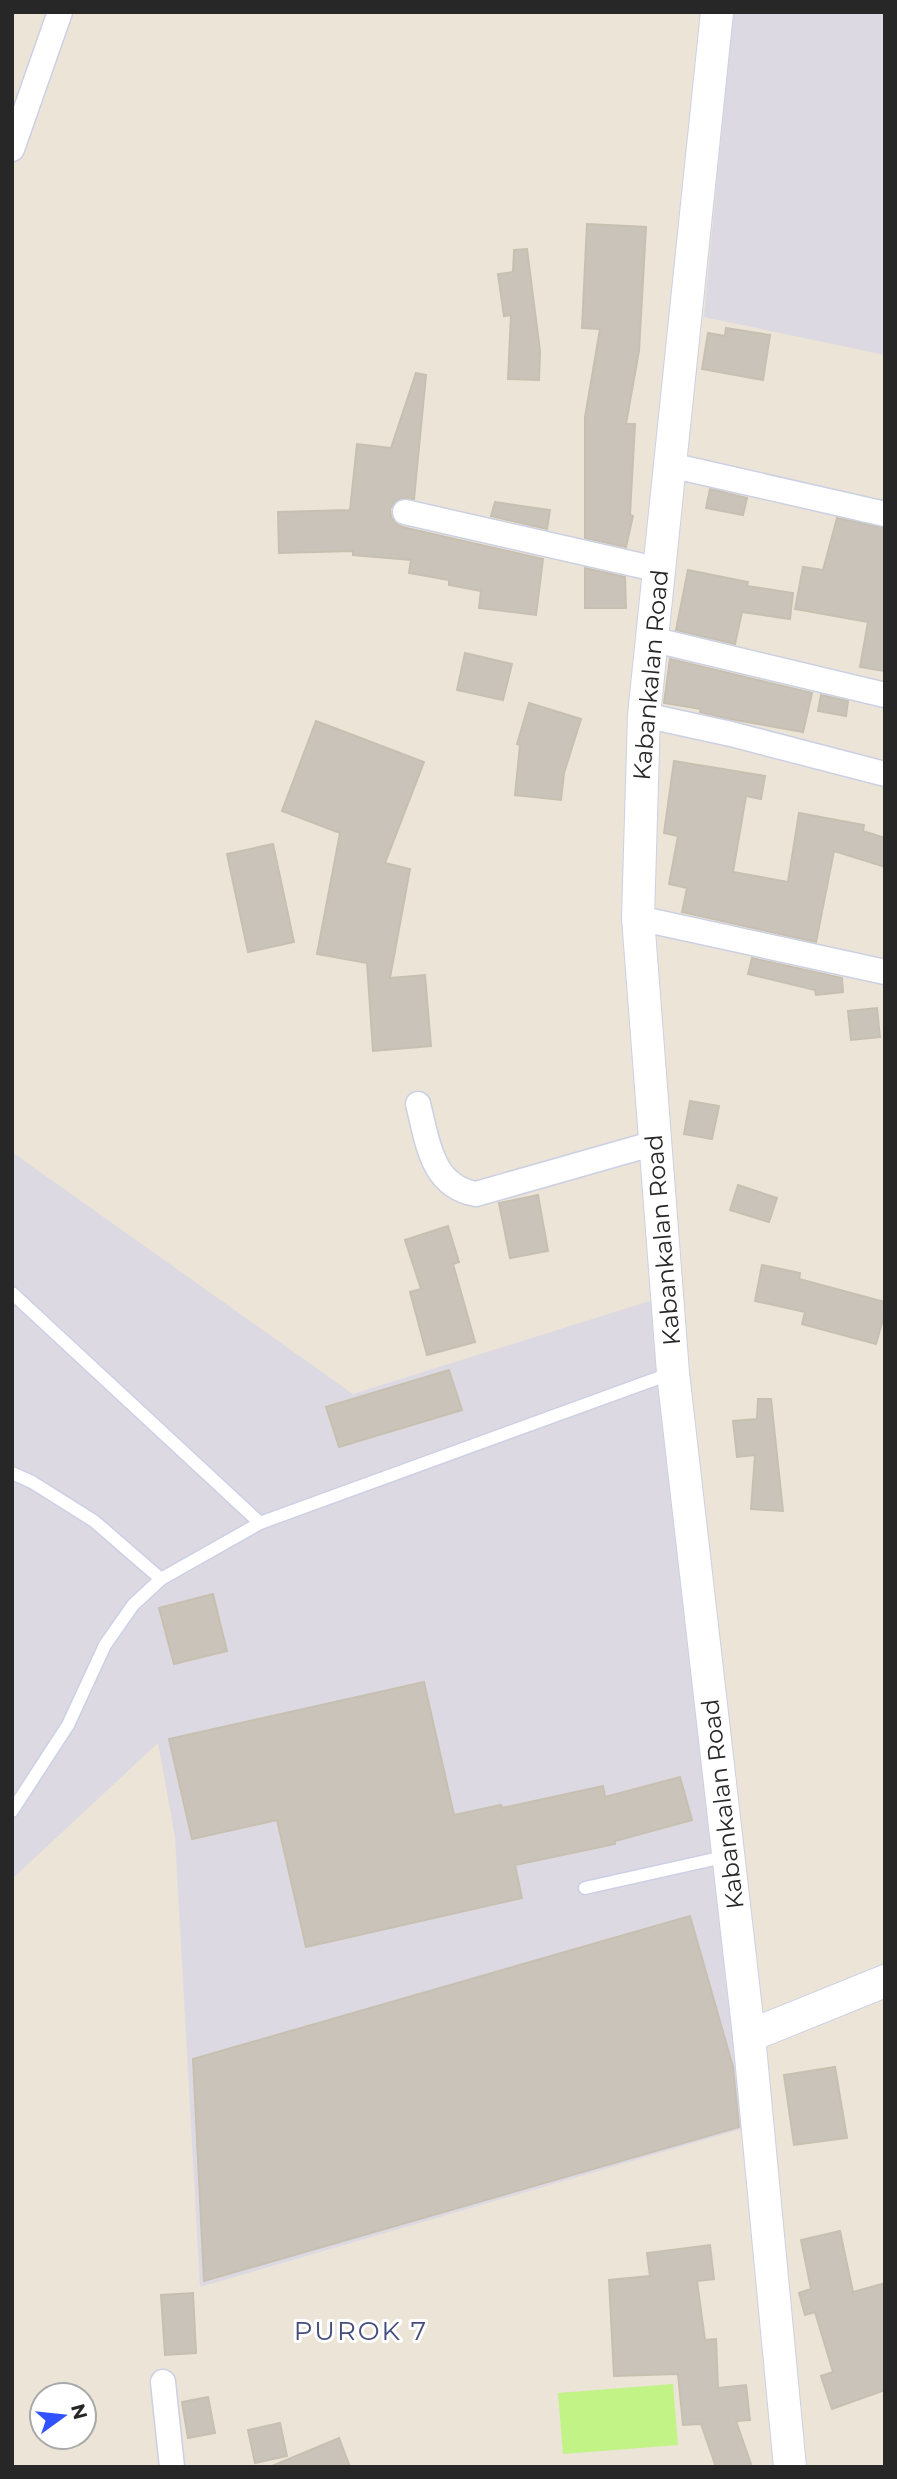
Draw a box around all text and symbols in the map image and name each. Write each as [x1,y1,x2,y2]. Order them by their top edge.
street label: Kabankalan Road [627,568,674,782]
street label: Kabankalan Road [639,1133,686,1347]
street label: Kabankalan Road [695,1697,750,1911]
district label: PUROK 7 [294,2315,428,2347]
north arrow [28,2381,98,2451]
text: N [66,2401,92,2422]

